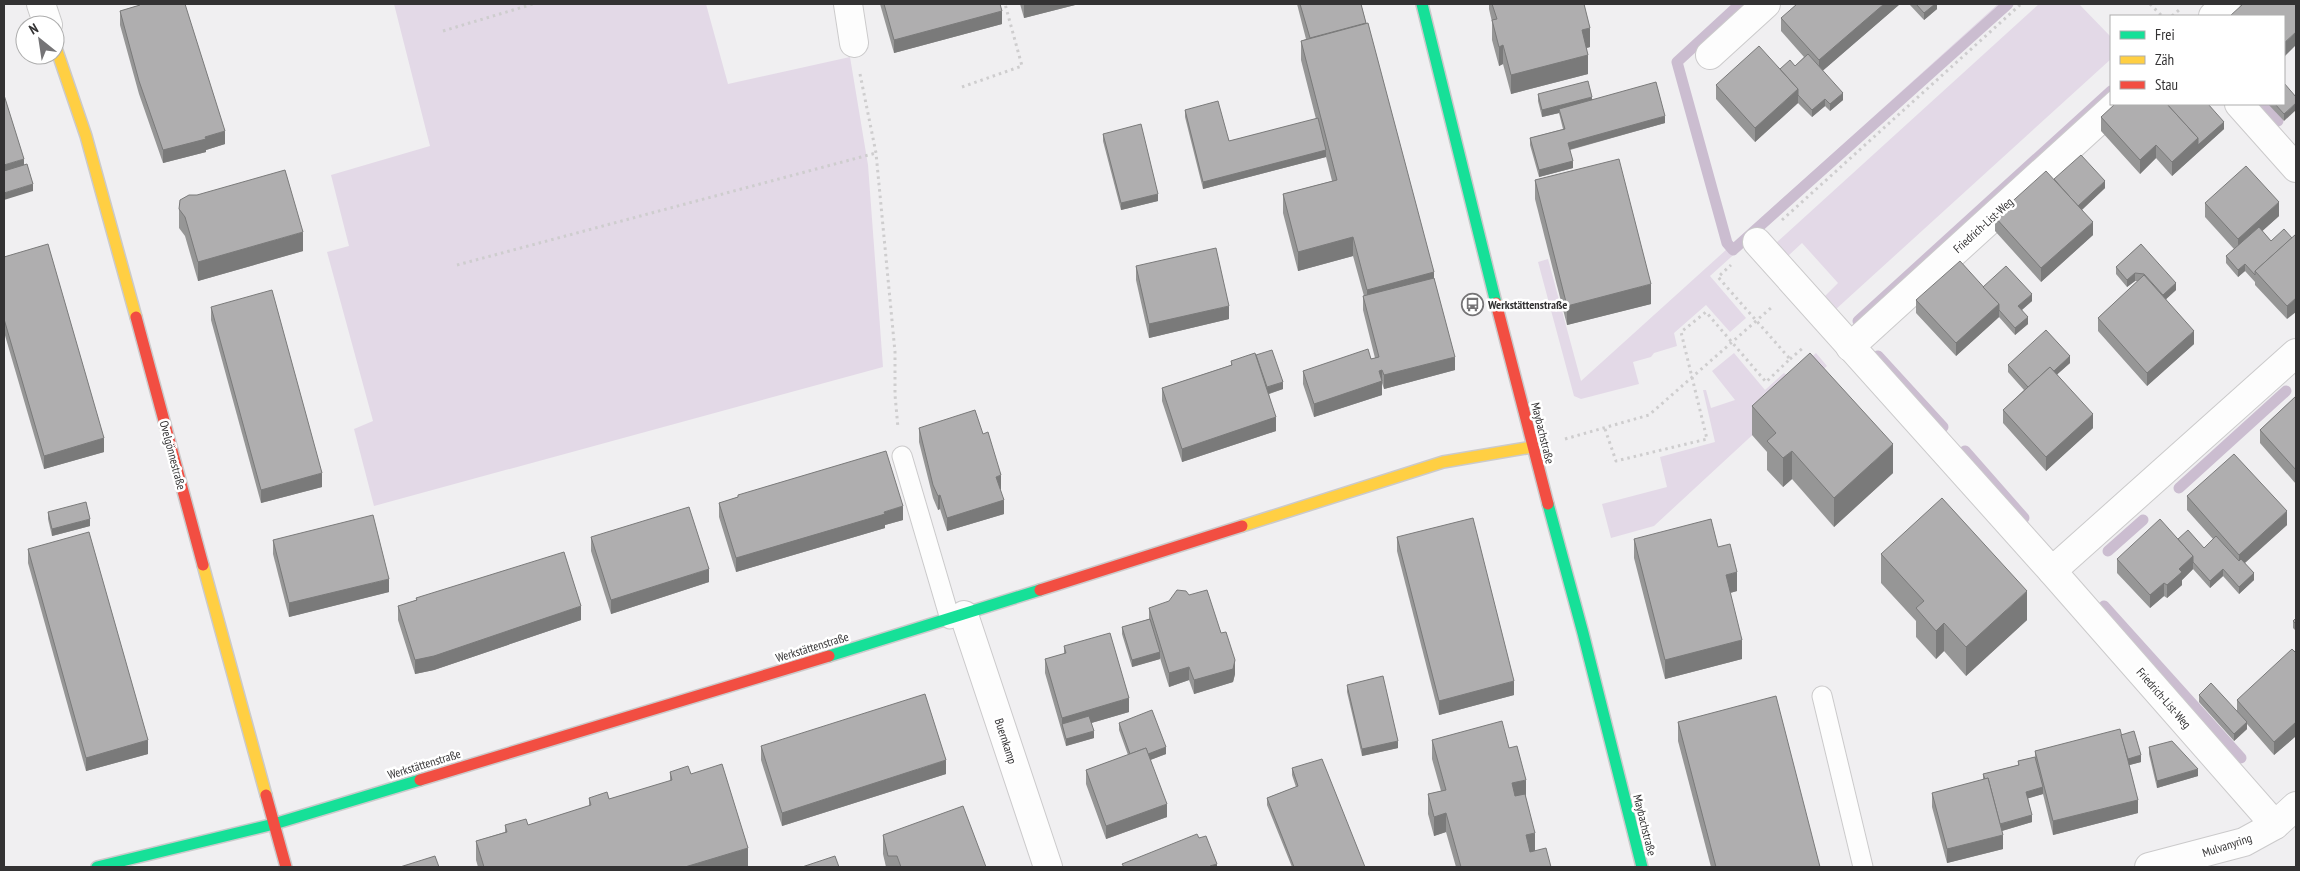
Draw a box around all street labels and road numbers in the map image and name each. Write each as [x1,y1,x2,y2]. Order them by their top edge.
street label: Friedrich-List-Weg [1950,194,2016,256]
street label: Maybachstraße [1528,401,1558,465]
street label: Ovelgönnestraße [157,419,189,491]
street label: Werkstättenstraße [774,629,850,665]
street label: Friedrich-List-Weg [2134,665,2194,731]
street label: Buernkamp [992,716,1020,766]
street label: Werkstättenstraße [386,746,462,782]
street label: Maybachstraße [1630,793,1660,857]
street label: Mulvanyring [2200,830,2254,860]

